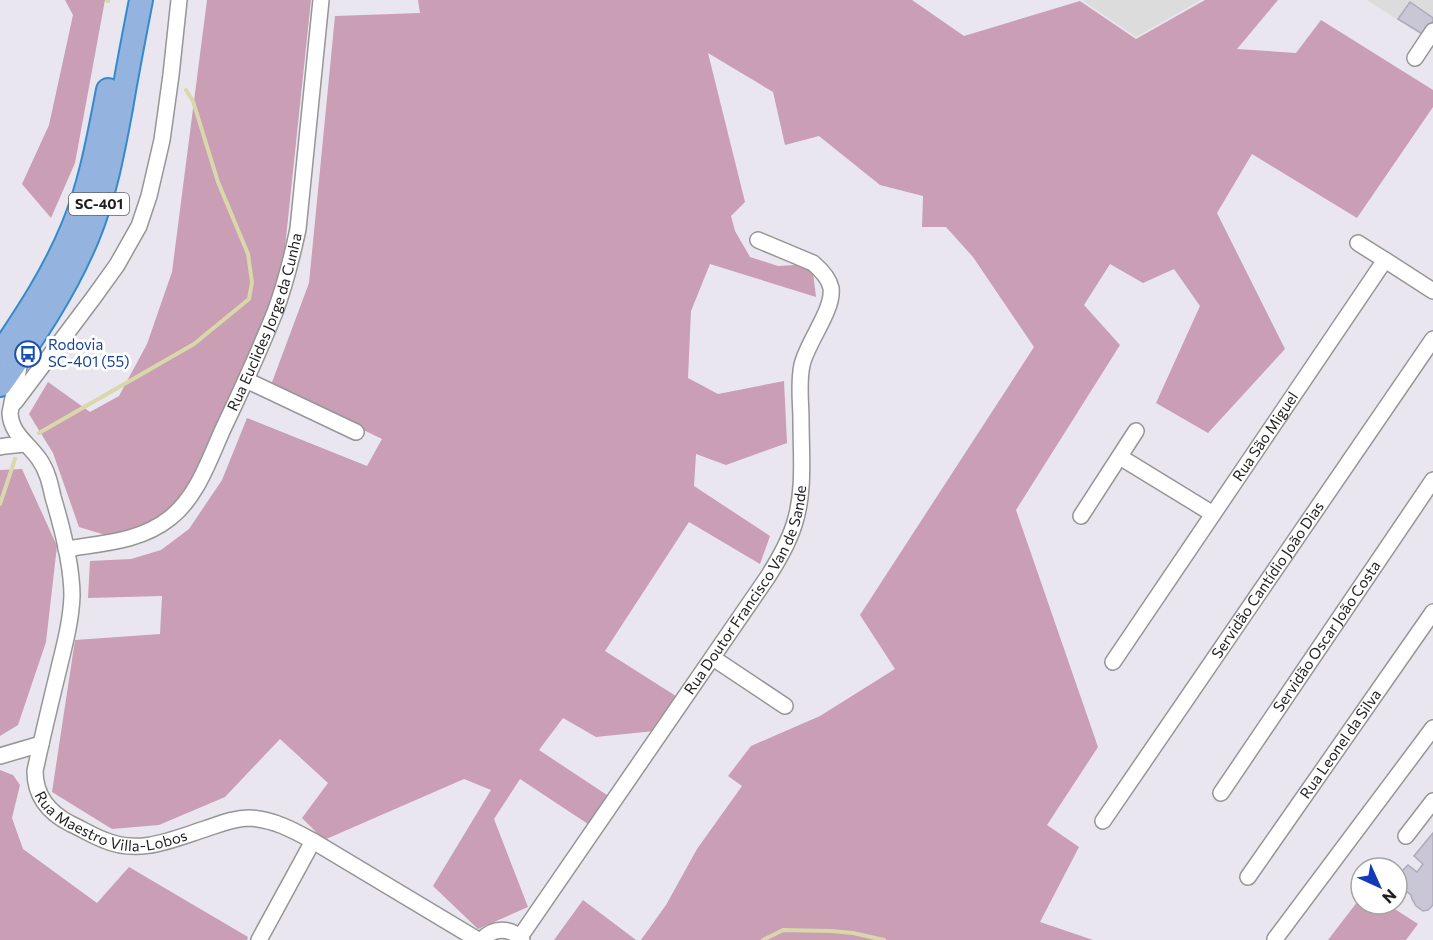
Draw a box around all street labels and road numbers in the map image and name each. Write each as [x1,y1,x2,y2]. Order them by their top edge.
road number: SC-401 [69,193,129,215]
street label: Rua Euclides Jorge da Cunha [223,231,305,414]
street label: Rua São Miguel [1228,388,1301,484]
street label: Rua Doutor Francisco Van de Sande [680,484,809,698]
street label: Servidão Cantídio João Dias [1207,497,1327,661]
street label: Servidão Oscar João Costa [1269,557,1384,715]
street label: Rua Leonel da Silva [1296,686,1384,802]
street label: Rua Maestro Villa-Lobos [32,788,189,854]

